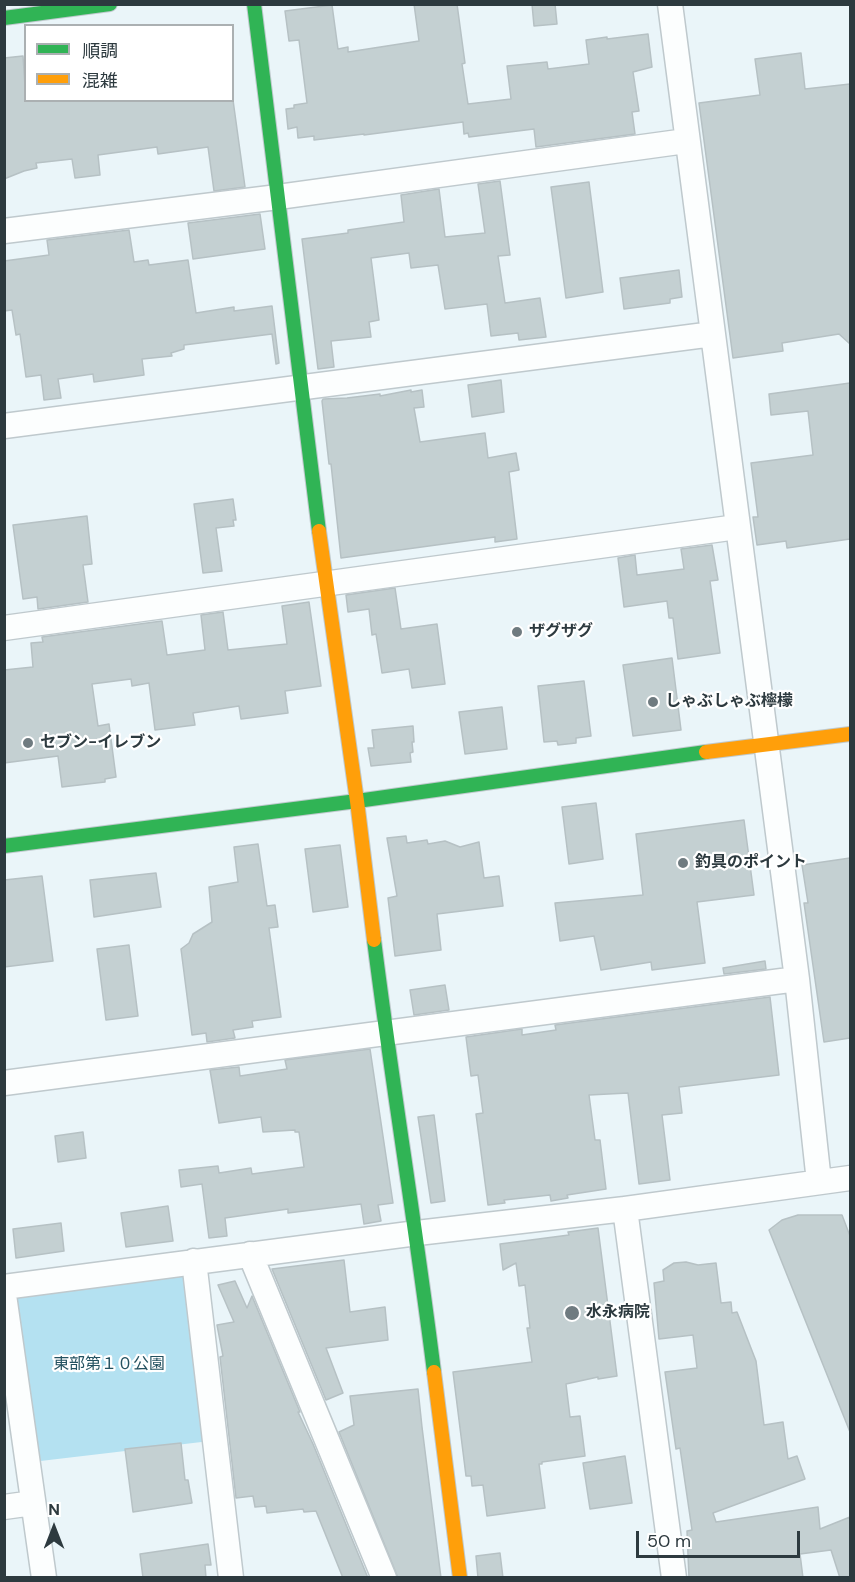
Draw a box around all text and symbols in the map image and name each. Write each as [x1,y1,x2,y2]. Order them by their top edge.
legend [24,24,234,102]
text: 順調 [82,39,118,63]
text: 混雑 [82,69,118,93]
place label: ザグザグ [529,622,593,642]
marker: ザグザグ [510,625,524,639]
place label: しゃぶしゃぶ檸檬 [665,692,793,712]
marker: しゃぶしゃぶ檸檬 [646,695,660,709]
place label: セブン-イレブン [40,733,161,753]
marker: セブン-イレブン [21,736,35,750]
place label: 釣具のポイント [695,853,807,873]
marker: 釣具のポイント [676,856,690,870]
place label: 水永病院 [586,1303,650,1323]
marker: 水永病院 [563,1304,581,1322]
park label: 東部第１０公園 [53,1355,165,1375]
north arrow [24,1498,84,1558]
text: N [48,1499,60,1520]
scale bar [639,1519,802,1557]
text: 50 m [647,1529,691,1553]

